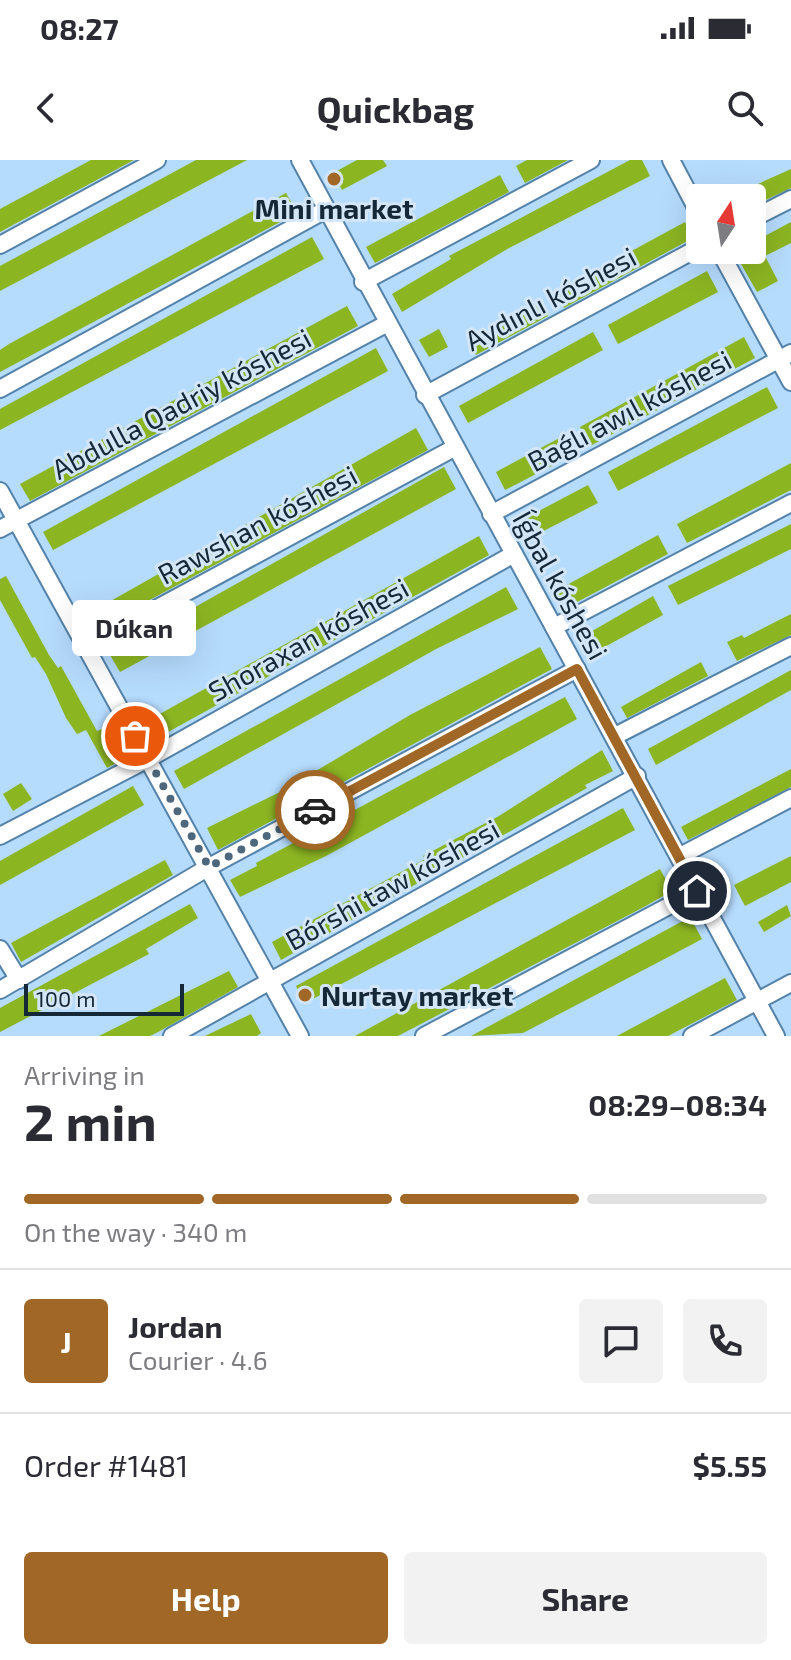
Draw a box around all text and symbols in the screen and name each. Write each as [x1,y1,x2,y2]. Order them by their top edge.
text: 08:27 [40,10,119,46]
icon: back [24,86,68,130]
icon: search [723,86,767,130]
text: Quickbag [317,87,474,130]
marker: Mini market [325,170,343,188]
north arrow [686,184,766,264]
map controls [686,184,766,264]
place label: Mini market [255,191,413,225]
street label: Aydınlı kóshesi [459,239,641,357]
street label: Abdulla Qadriy kóshesi [46,320,316,486]
street label: Baǵlı awıl kóshesi [521,342,737,478]
street label: Rawshan kóshesi [152,457,362,591]
street label: Íǵbal kóshesi [506,505,616,665]
street label: Shoraxan kóshesi [202,570,414,708]
callout: Dúkan [73,600,197,656]
text: Dúkan [95,612,173,643]
pin [101,702,169,770]
icon: bag [113,714,157,758]
courier [275,770,355,850]
icon: car [293,788,337,832]
street label: Bórshi taw kóshesi [279,811,505,957]
pin [663,857,731,925]
icon: home [675,869,719,913]
place label: Nurtay market [321,978,513,1012]
scale bar [24,980,184,1016]
text: 100 m [36,985,95,1011]
marker: Nurtay market [296,986,314,1004]
text: Arriving in [24,1059,145,1090]
text: 08:29–08:34 [588,1086,767,1122]
text: 2 min [24,1089,157,1151]
text: On the way · 340 m [24,1216,247,1247]
button: chat [579,1299,663,1383]
button: phone [683,1299,767,1383]
text: Jordan [128,1308,223,1344]
text: J [60,1323,72,1359]
text: Courier · 4.6 [128,1344,268,1375]
text: Order #1481 [24,1447,188,1483]
text: $5.55 [693,1447,767,1483]
button: Help [24,1552,388,1644]
button: Share [404,1552,767,1644]

